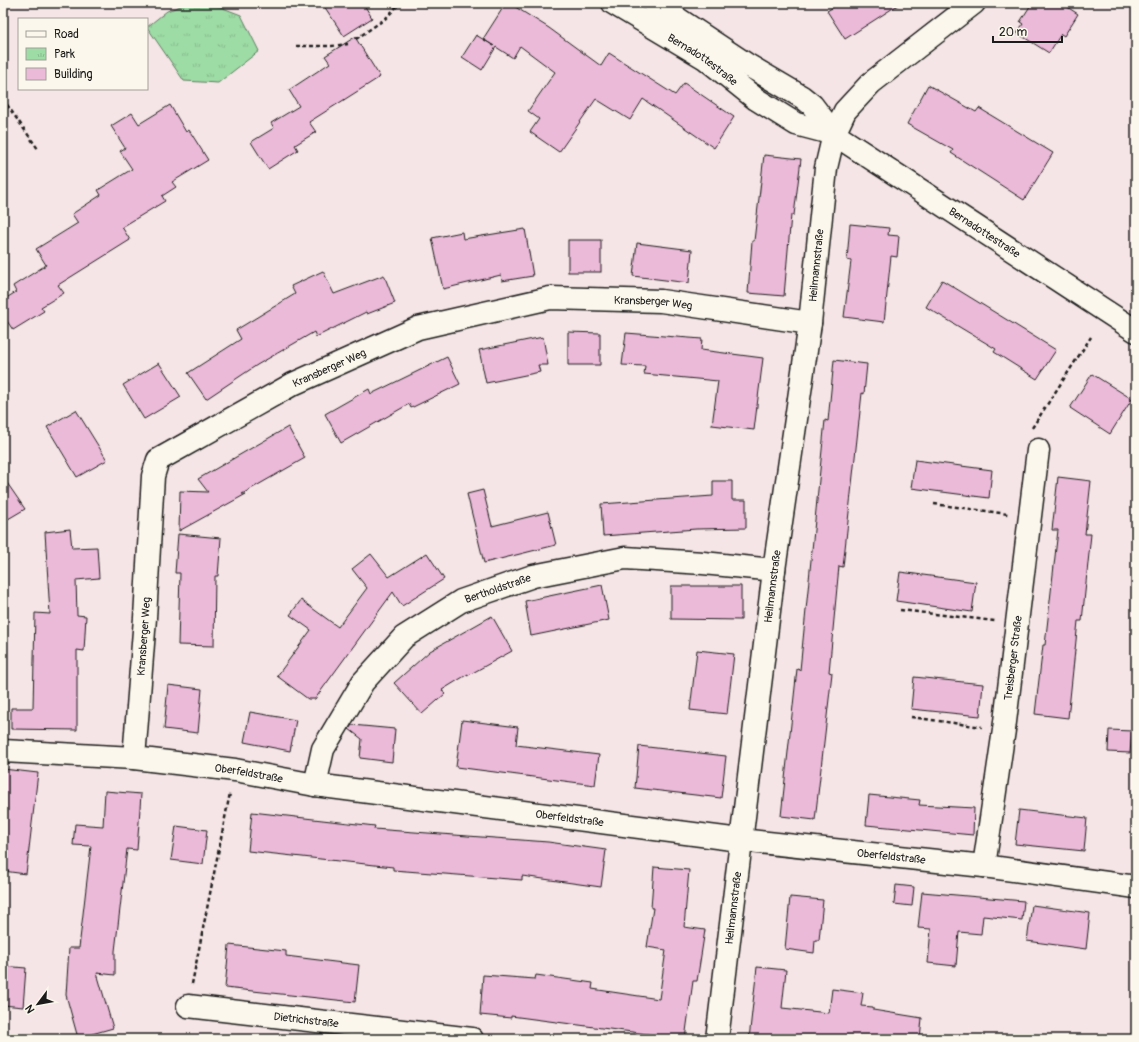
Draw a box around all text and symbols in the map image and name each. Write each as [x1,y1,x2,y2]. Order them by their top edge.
legend [18,18,148,90]
scale bar [993,18,1062,44]
text: 20 m [999,25,1028,40]
text: Road [54,27,79,42]
street label: Bernadottestraße [665,31,740,89]
text: Park [54,47,75,62]
text: Building [54,67,93,82]
street label: Bernadottestraße [946,205,1023,261]
street label: Heilmannstraße [806,228,827,303]
street label: Kransberger Weg [614,294,694,313]
street label: Kransberger Weg [291,346,368,390]
street label: Heilmannstraße [762,549,784,624]
street label: Bertholdstraße [463,571,533,606]
street label: Kransberger Weg [134,596,153,676]
street label: Treisberger Straße [1002,614,1025,701]
street label: Oberfeldstraße [214,762,284,786]
street label: Oberfeldstraße [535,808,605,829]
street label: Oberfeldstraße [856,847,927,867]
street label: Heilmannstraße [723,870,744,945]
north arrow [18,984,58,1024]
text: N [22,1002,37,1016]
street label: Dietrichstraße [273,1010,340,1031]

